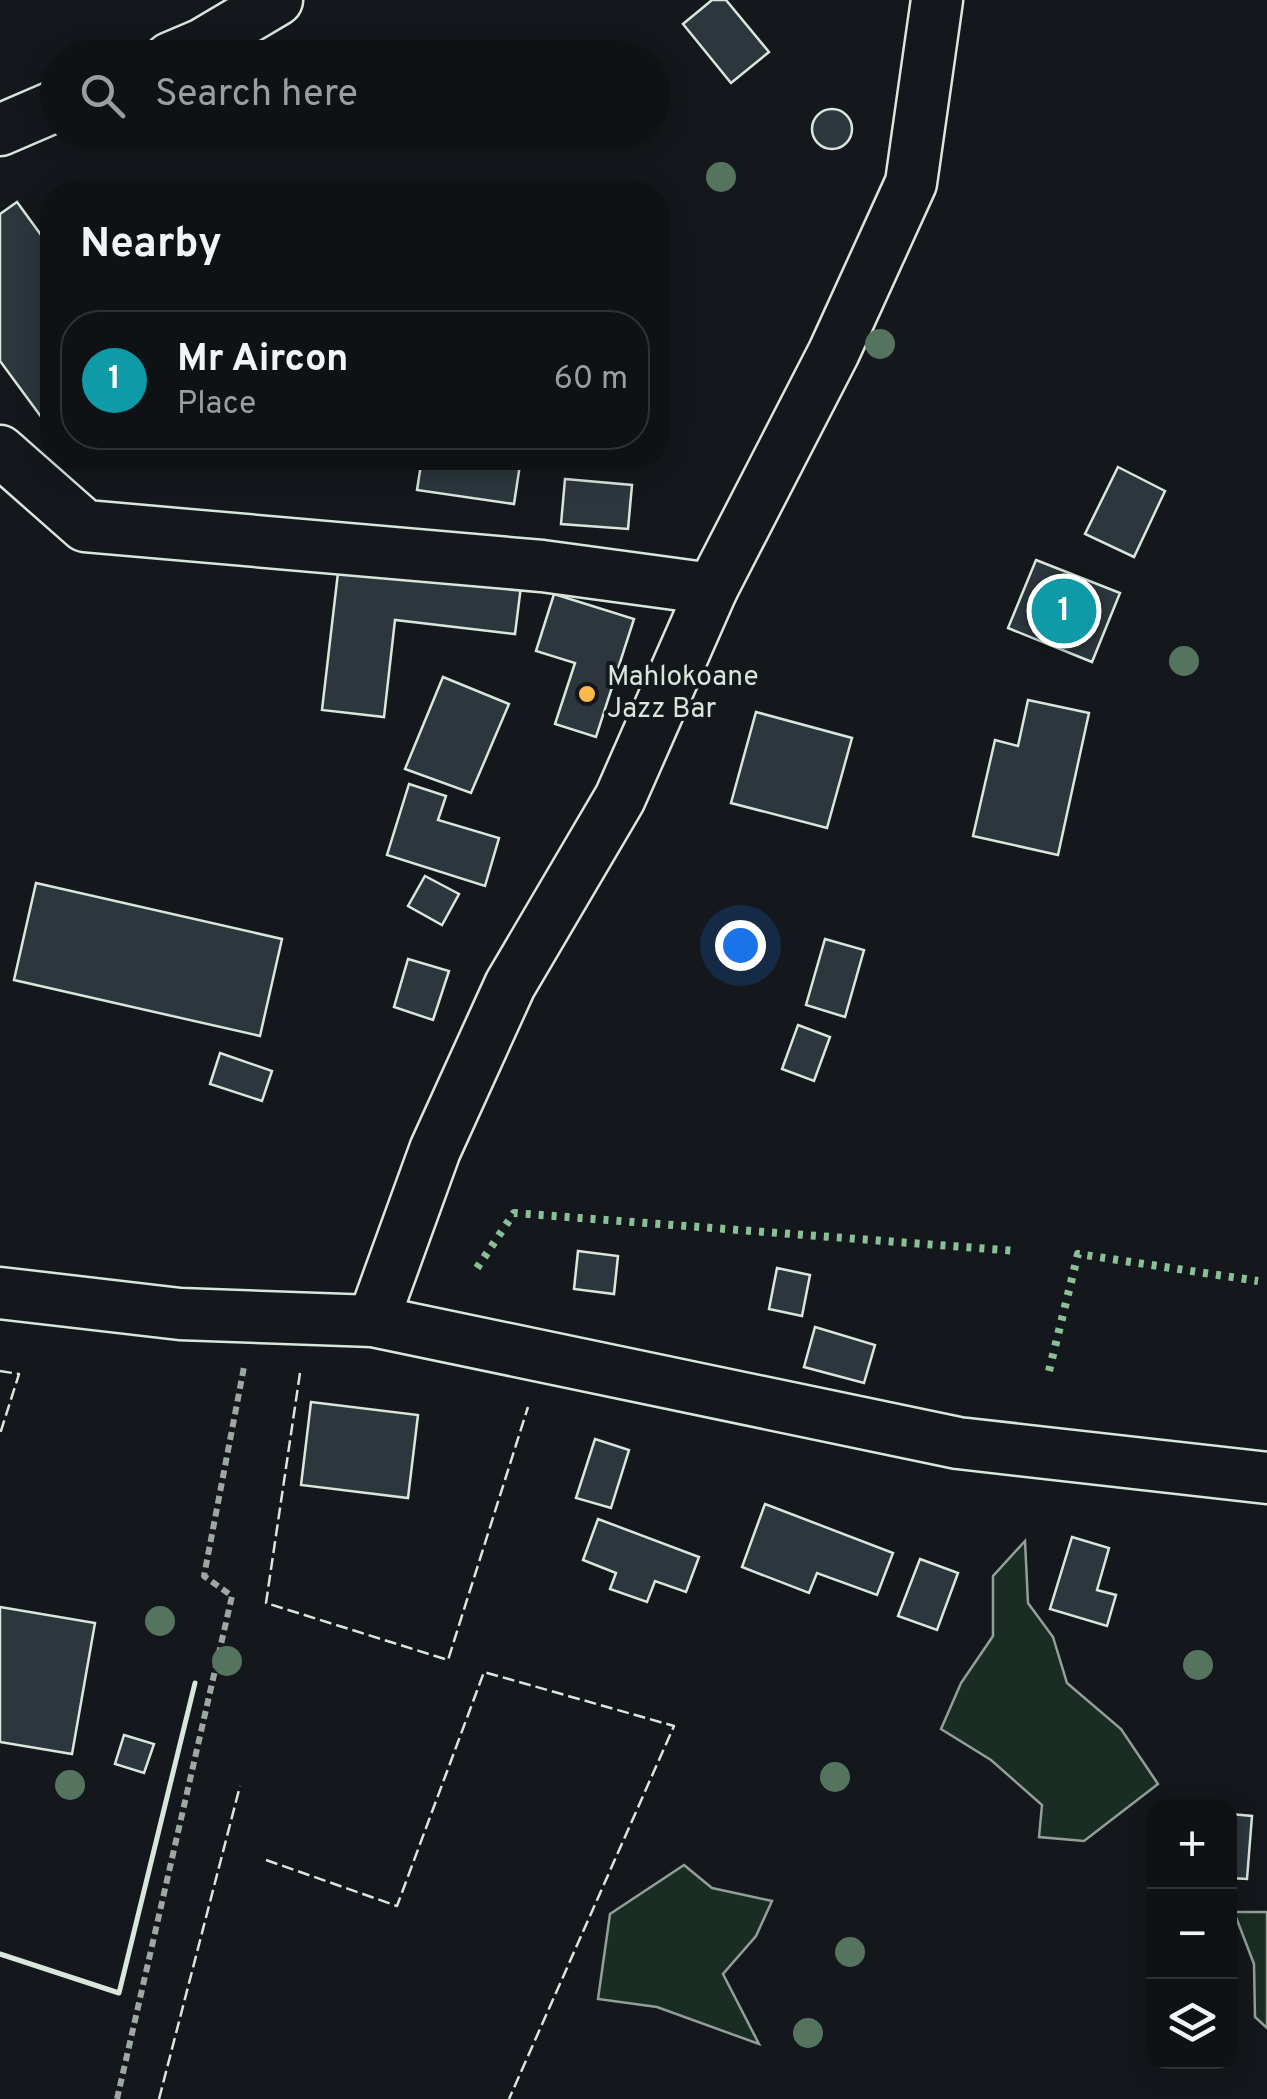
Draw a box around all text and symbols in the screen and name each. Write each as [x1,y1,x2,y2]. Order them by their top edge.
search box [40,40,670,150]
icon: search [75,68,130,123]
text: Search here [155,71,358,120]
text: Nearby [80,219,222,272]
text: Mr Aircon [177,336,349,385]
text: 1 [108,360,121,400]
text: 60 m [554,360,628,400]
text: Place [177,385,256,425]
pin: 1 [1032,574,1096,648]
place label: Mahlokoane Jazz Bar [607,660,759,728]
marker: Mahlokoane Jazz Bar [576,683,598,705]
your location [715,920,766,971]
map controls [1147,1799,1237,2069]
button: + [1147,1799,1237,1889]
button: − [1147,1889,1237,1979]
button: layers [1147,1979,1237,2069]

